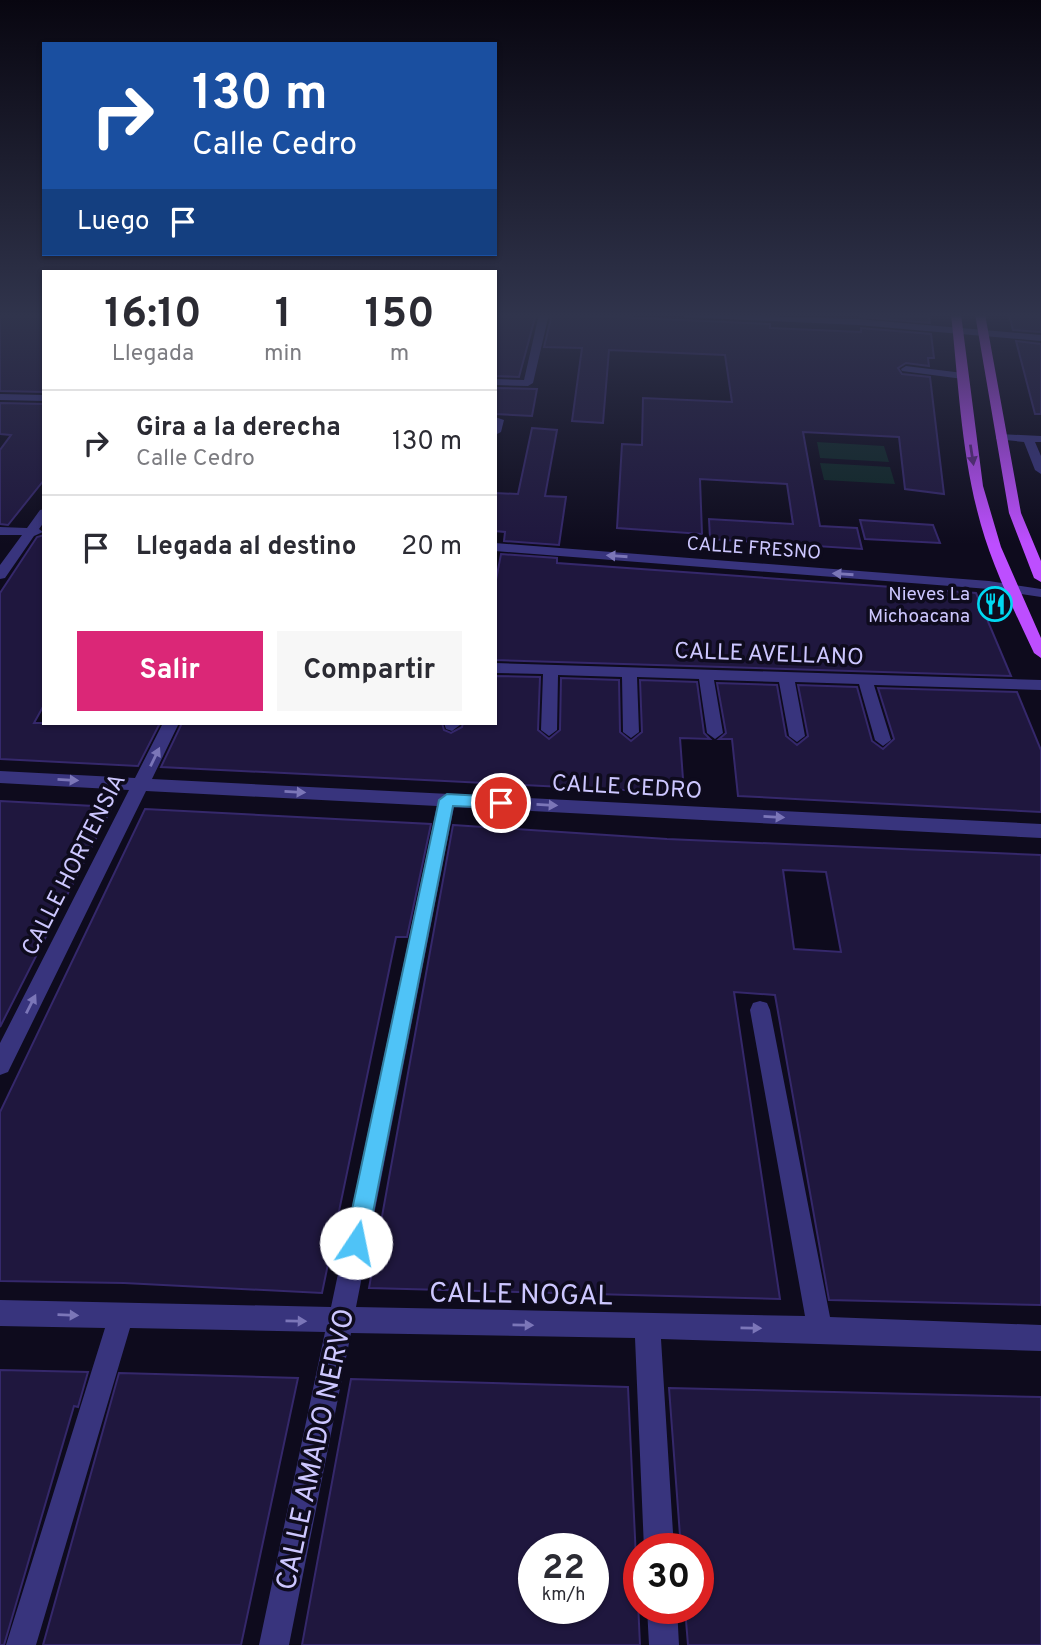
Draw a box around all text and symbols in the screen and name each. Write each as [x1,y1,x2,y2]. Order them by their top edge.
text: 130 m [192,65,328,127]
icon: right [77,70,168,161]
text: Calle Cedro [192,126,357,166]
icon: arrive [164,203,202,241]
text: Luego [77,206,150,239]
text: 16:10 [104,289,202,342]
text: 1 [275,289,292,342]
text: 150 [365,289,435,342]
text: Llegada [112,340,194,369]
text: min [264,340,302,369]
text: m [390,340,409,369]
text: Gira a la derecha [136,412,341,445]
icon: right [77,424,115,462]
text: 130 m [392,426,462,459]
one-way arrow [967,444,978,466]
text: Calle Cedro [136,445,255,474]
icon: arrive [77,529,115,567]
text: Llegada al destino [136,531,356,564]
text: 20 m [401,531,462,564]
street label: CALLE FRESNO [686,532,822,566]
one-way arrow [605,550,627,561]
one-way arrow [832,568,854,579]
place label: Nieves La Michoacana [868,583,970,629]
restaurant icon: Nieves La Michoacana [976,585,1014,623]
button: Salir [77,631,263,711]
button: Compartir [277,631,462,711]
street label: CALLE AVELLANO [674,638,864,673]
one-way arrow [149,747,160,767]
street label: CALLE HORTENSIA [17,769,134,961]
street label: CALLE CEDRO [551,770,703,807]
pin [471,773,531,833]
one-way arrow [57,775,79,786]
icon: arrive [482,784,520,822]
one-way arrow [285,787,307,798]
one-way arrow [536,800,558,811]
one-way arrow [763,811,785,822]
one-way arrow [25,994,36,1014]
position arrow [319,1206,393,1280]
street label: CALLE NOGAL [429,1276,613,1316]
street label: CALLE AMADO NERVO [270,1306,364,1594]
one-way arrow [57,1310,79,1321]
one-way arrow [285,1315,307,1326]
one-way arrow [512,1319,534,1330]
one-way arrow [740,1323,762,1334]
speed limit sign: 30 [623,1533,714,1624]
text: 22 [542,1547,585,1591]
text: km/h [542,1584,585,1607]

